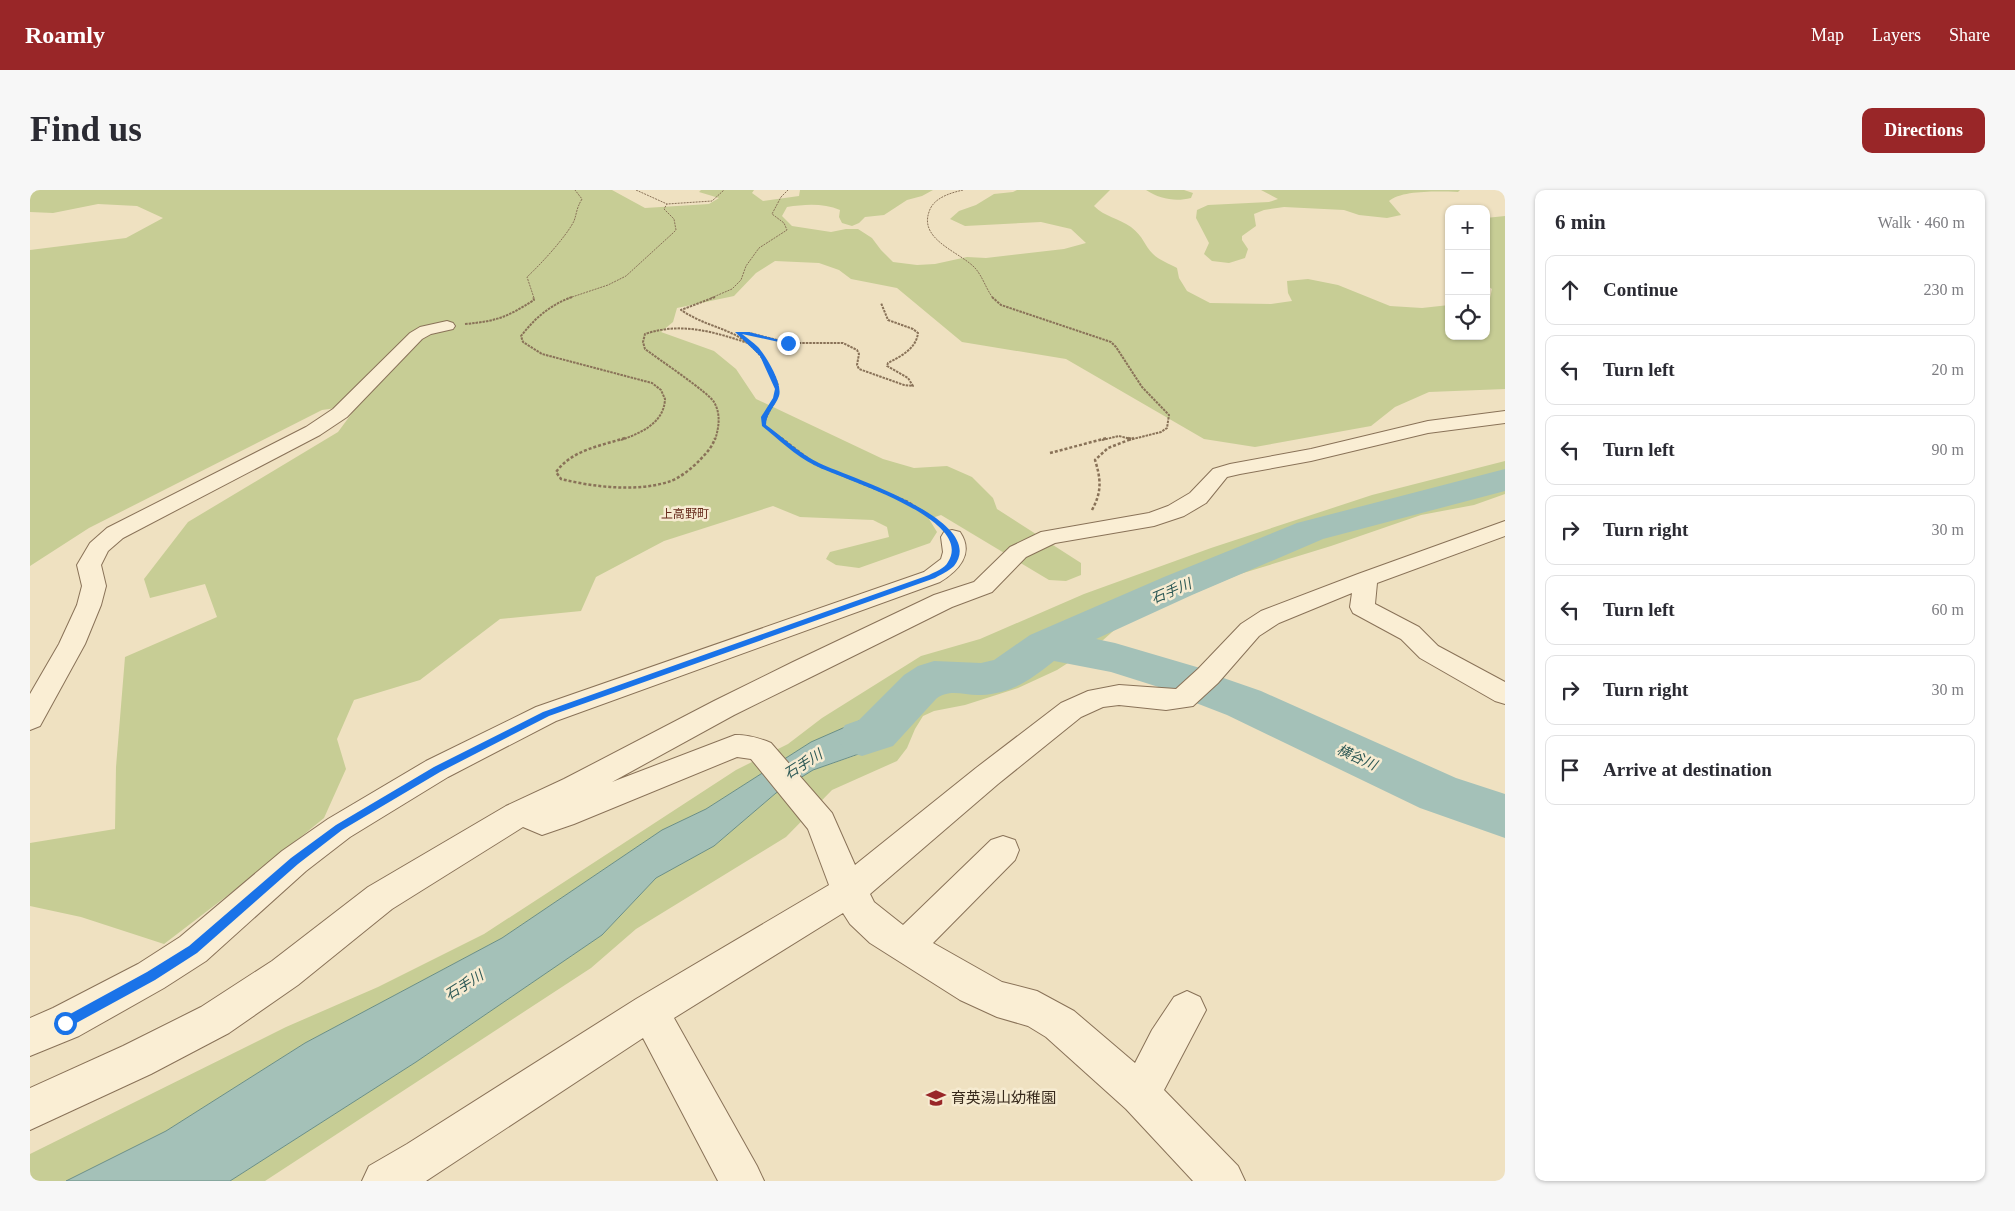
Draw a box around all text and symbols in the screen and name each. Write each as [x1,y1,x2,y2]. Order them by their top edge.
text: Roamly [25,22,105,48]
text: Map [1811,25,1844,45]
text: Layers [1872,25,1921,45]
text: Share [1949,25,1990,45]
button: Directions [1862,108,1985,153]
text: Find us [30,110,142,149]
map controls [1445,205,1490,340]
button: + [1445,205,1490,250]
text: 6 min [1555,210,1606,234]
text: Walk · 460 m [1878,214,1965,231]
button: − [1445,250,1490,295]
icon: ahead [1556,276,1584,304]
text: Continue [1603,279,1678,300]
text: 230 m [1924,281,1964,298]
button: locate [1445,295,1490,340]
route end [777,332,800,355]
icon: left [1556,356,1584,384]
text: Turn left [1603,359,1675,380]
text: 20 m [1932,361,1964,378]
icon: left [1556,436,1584,464]
text: Turn left [1603,439,1675,460]
text: 90 m [1932,441,1964,458]
district label: 上高野町 [661,507,709,521]
icon: right [1556,516,1584,544]
text: Turn right [1603,519,1688,540]
text: 30 m [1932,521,1964,538]
water label: 石手川 [1149,576,1195,607]
icon: left [1556,596,1584,624]
text: Turn left [1603,599,1675,620]
text: 60 m [1932,601,1964,618]
icon: right [1556,676,1584,704]
text: Turn right [1603,679,1688,700]
text: 30 m [1932,681,1964,698]
water label: 横谷川 [1335,742,1381,774]
water label: 石手川 [781,746,827,782]
icon: arrive [1556,756,1584,784]
text: Arrive at destination [1603,759,1772,780]
water label: 石手川 [442,967,488,1003]
route start [54,1012,77,1035]
school or university icon: 育英湯山幼稚園 [925,1087,947,1109]
place label: 育英湯山幼稚園 [951,1090,1056,1106]

